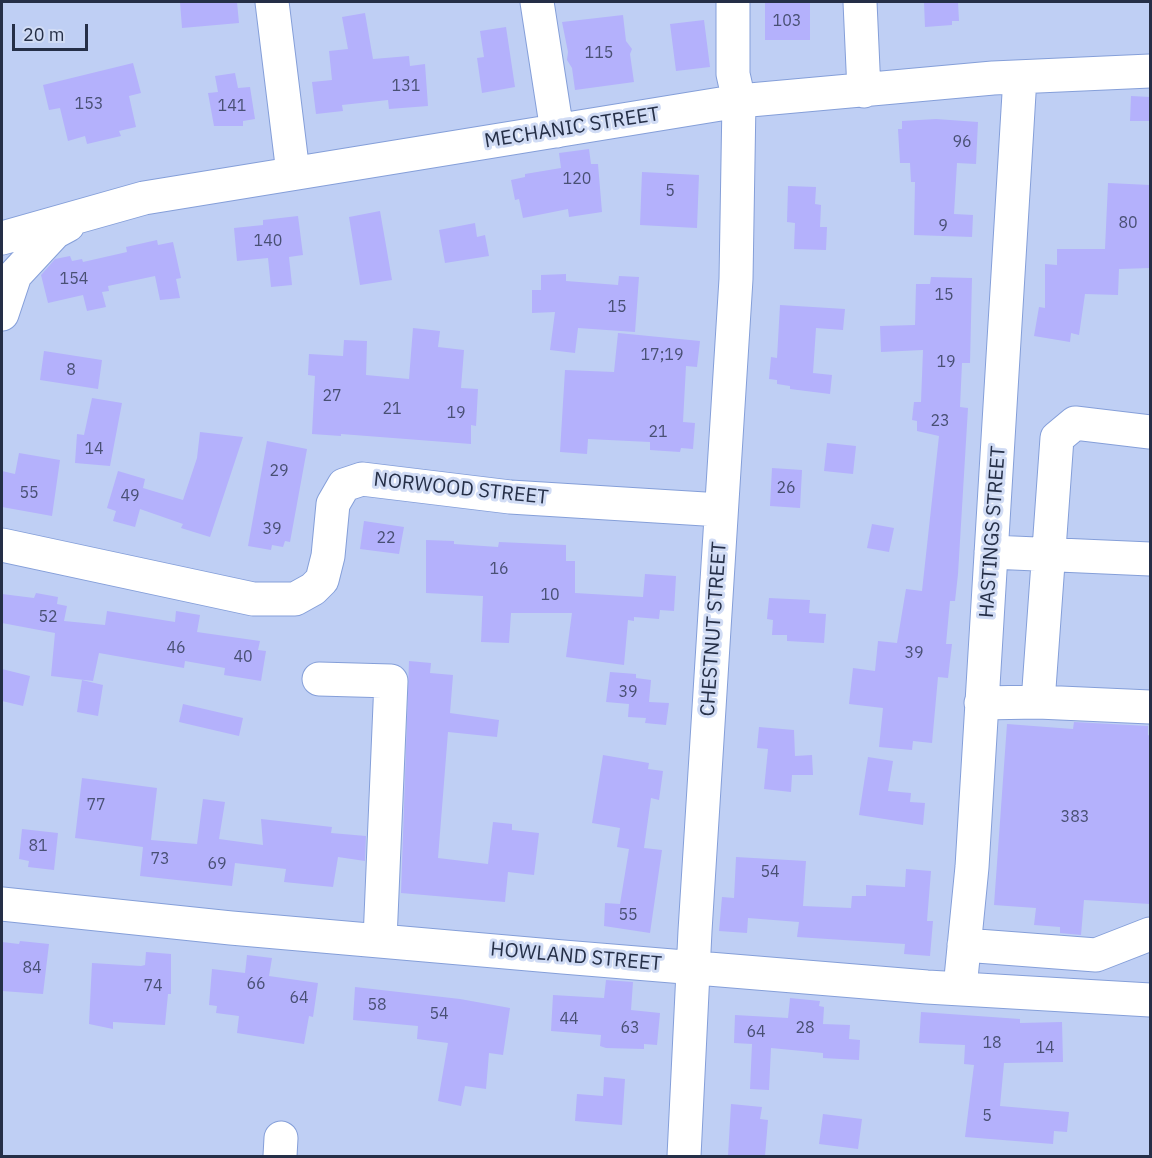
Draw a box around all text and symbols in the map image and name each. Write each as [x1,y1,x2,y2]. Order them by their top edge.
house number: 103 [773,11,801,31]
scale bar [15,12,92,50]
text: 20 m [23,23,65,46]
house number: 115 [585,43,613,63]
house number: 131 [392,76,420,96]
house number: 153 [75,94,103,114]
house number: 141 [218,96,246,116]
street label: MECHANIC STREET [483,102,661,154]
house number: 96 [952,132,972,152]
house number: 120 [563,169,591,189]
house number: 5 [665,181,675,201]
house number: 80 [1118,213,1138,233]
house number: 9 [938,216,948,236]
house number: 140 [254,231,282,251]
house number: 154 [60,269,88,289]
house number: 15 [934,285,954,305]
house number: 15 [607,297,627,317]
house number: 17;19 [640,345,684,365]
house number: 19 [936,352,956,372]
house number: 8 [66,360,76,380]
house number: 27 [322,386,342,406]
house number: 21 [382,399,402,419]
house number: 19 [446,403,466,423]
house number: 23 [930,411,950,431]
house number: 21 [648,422,668,442]
house number: 14 [84,439,104,459]
street label: HASTINGS STREET [975,445,1011,619]
house number: 29 [269,461,289,481]
street label: NORWOOD STREET [372,468,550,510]
house number: 26 [776,478,796,498]
house number: 55 [19,483,39,503]
house number: 49 [120,486,140,506]
house number: 39 [262,519,282,539]
house number: 22 [376,528,396,548]
street label: CHESTNUT STREET [696,541,732,717]
house number: 16 [489,559,509,579]
house number: 10 [540,585,560,605]
house number: 52 [38,607,58,627]
house number: 46 [166,638,186,658]
house number: 39 [904,643,924,663]
house number: 40 [233,647,253,667]
house number: 39 [618,682,638,702]
house number: 77 [86,795,106,815]
house number: 383 [1061,807,1089,827]
house number: 81 [28,836,48,856]
house number: 73 [150,849,170,869]
house number: 69 [207,854,227,874]
house number: 54 [760,862,780,882]
house number: 55 [618,905,638,925]
street label: HOWLAND STREET [489,938,663,976]
house number: 84 [22,958,42,978]
house number: 66 [246,974,266,994]
house number: 74 [143,976,163,996]
house number: 64 [289,988,309,1008]
house number: 58 [367,995,387,1015]
house number: 54 [429,1004,449,1024]
house number: 44 [559,1009,579,1029]
house number: 63 [620,1018,640,1038]
house number: 28 [795,1018,815,1038]
house number: 64 [746,1022,766,1042]
house number: 18 [982,1033,1002,1053]
house number: 14 [1035,1038,1055,1058]
house number: 5 [982,1106,992,1126]

